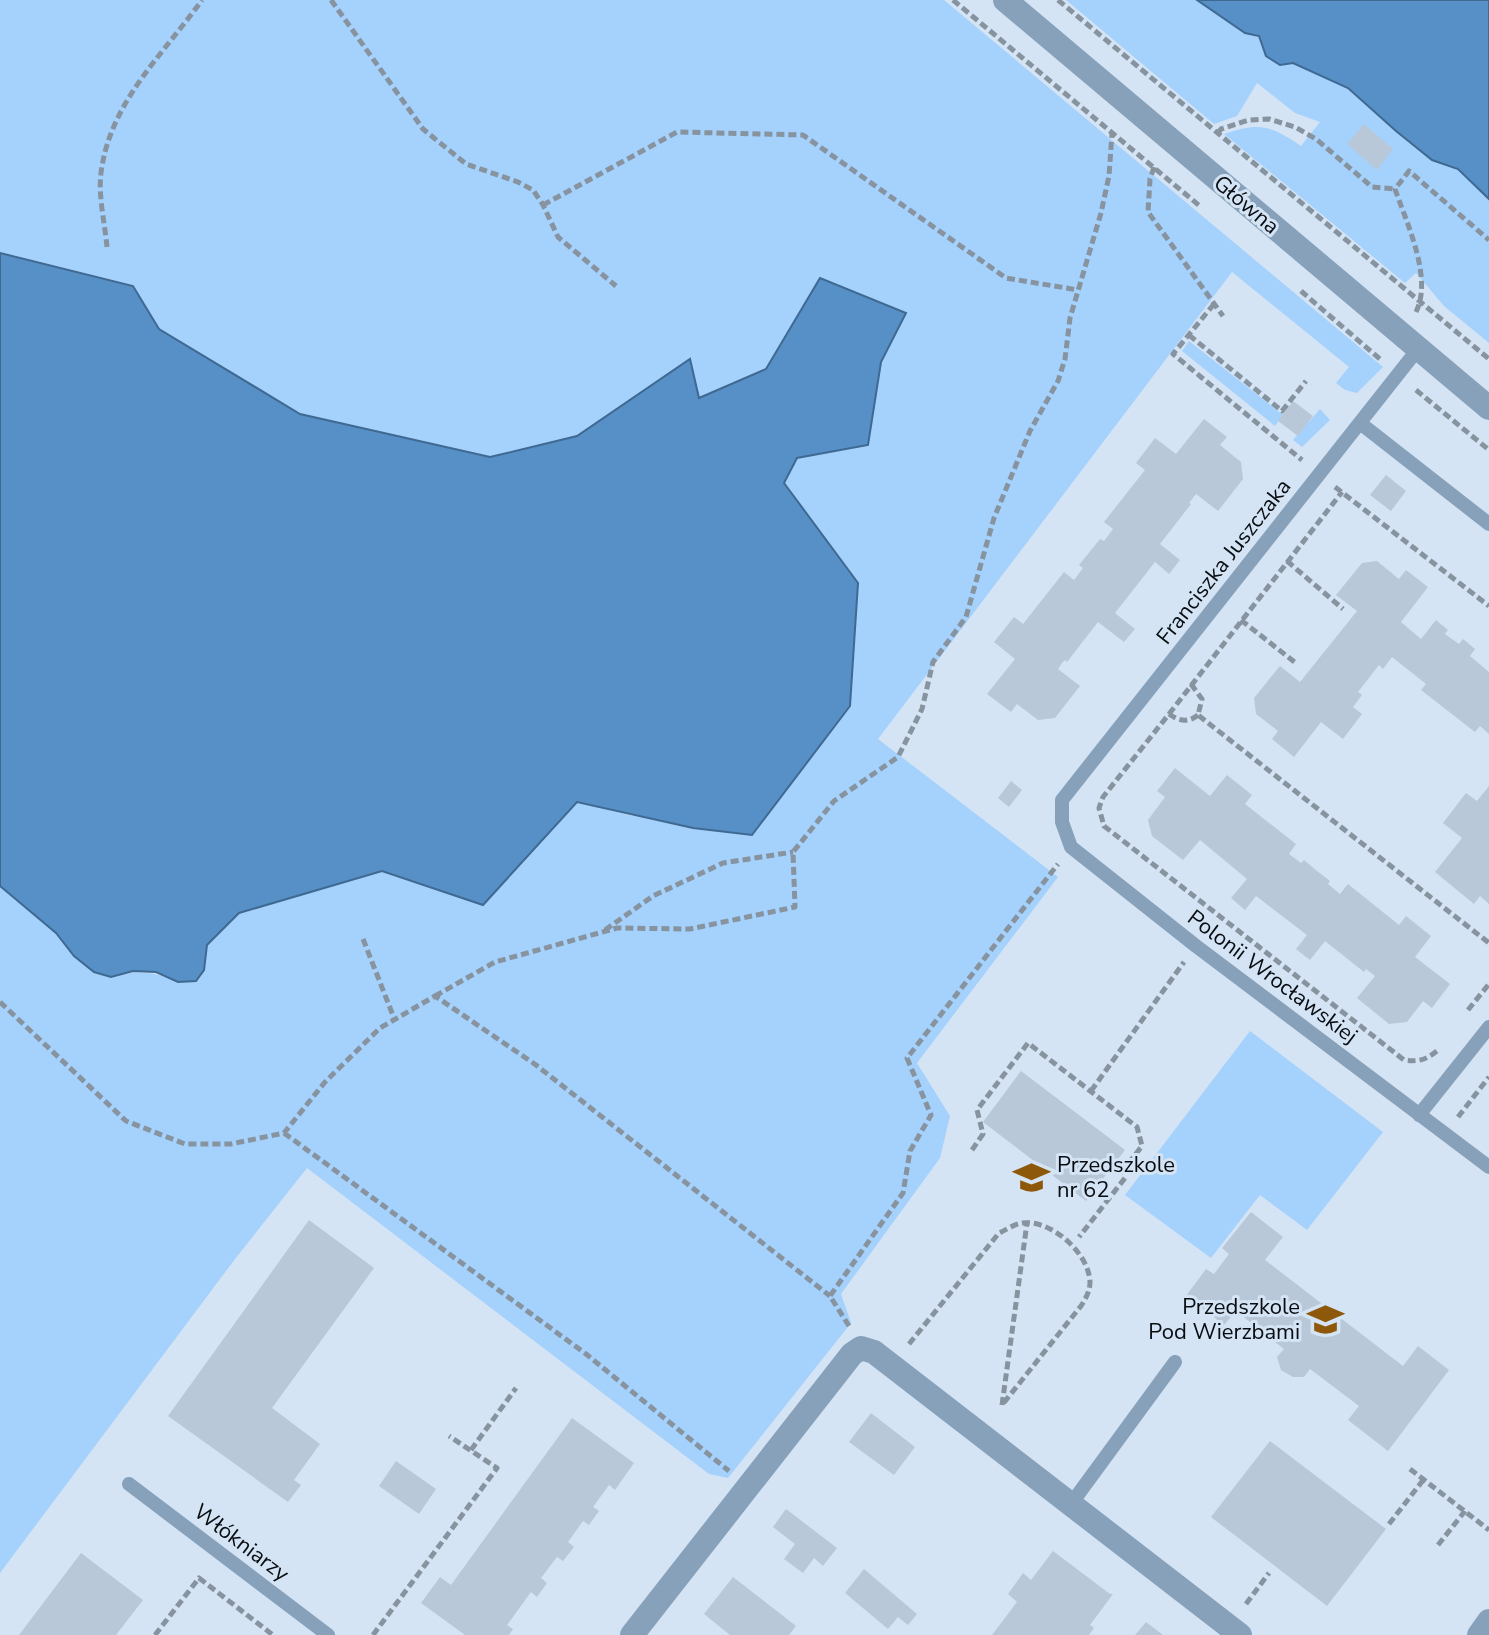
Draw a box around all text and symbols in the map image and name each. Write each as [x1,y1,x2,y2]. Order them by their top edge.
street label: Główna [1207,168,1286,241]
street label: Franciszka Juszczaka [1150,473,1298,651]
street label: Polonii Wrocławskiej [1181,903,1364,1051]
place label: Przedszkole nr 62 [1057,1150,1175,1205]
school or university icon: Przedszkole nr 62 [1012,1158,1050,1196]
place label: Przedszkole Pod Wierzbami [1148,1292,1300,1347]
school or university icon: Przedszkole Pod Wierzbami [1307,1300,1345,1338]
street label: Włókniarzy [187,1497,296,1589]

